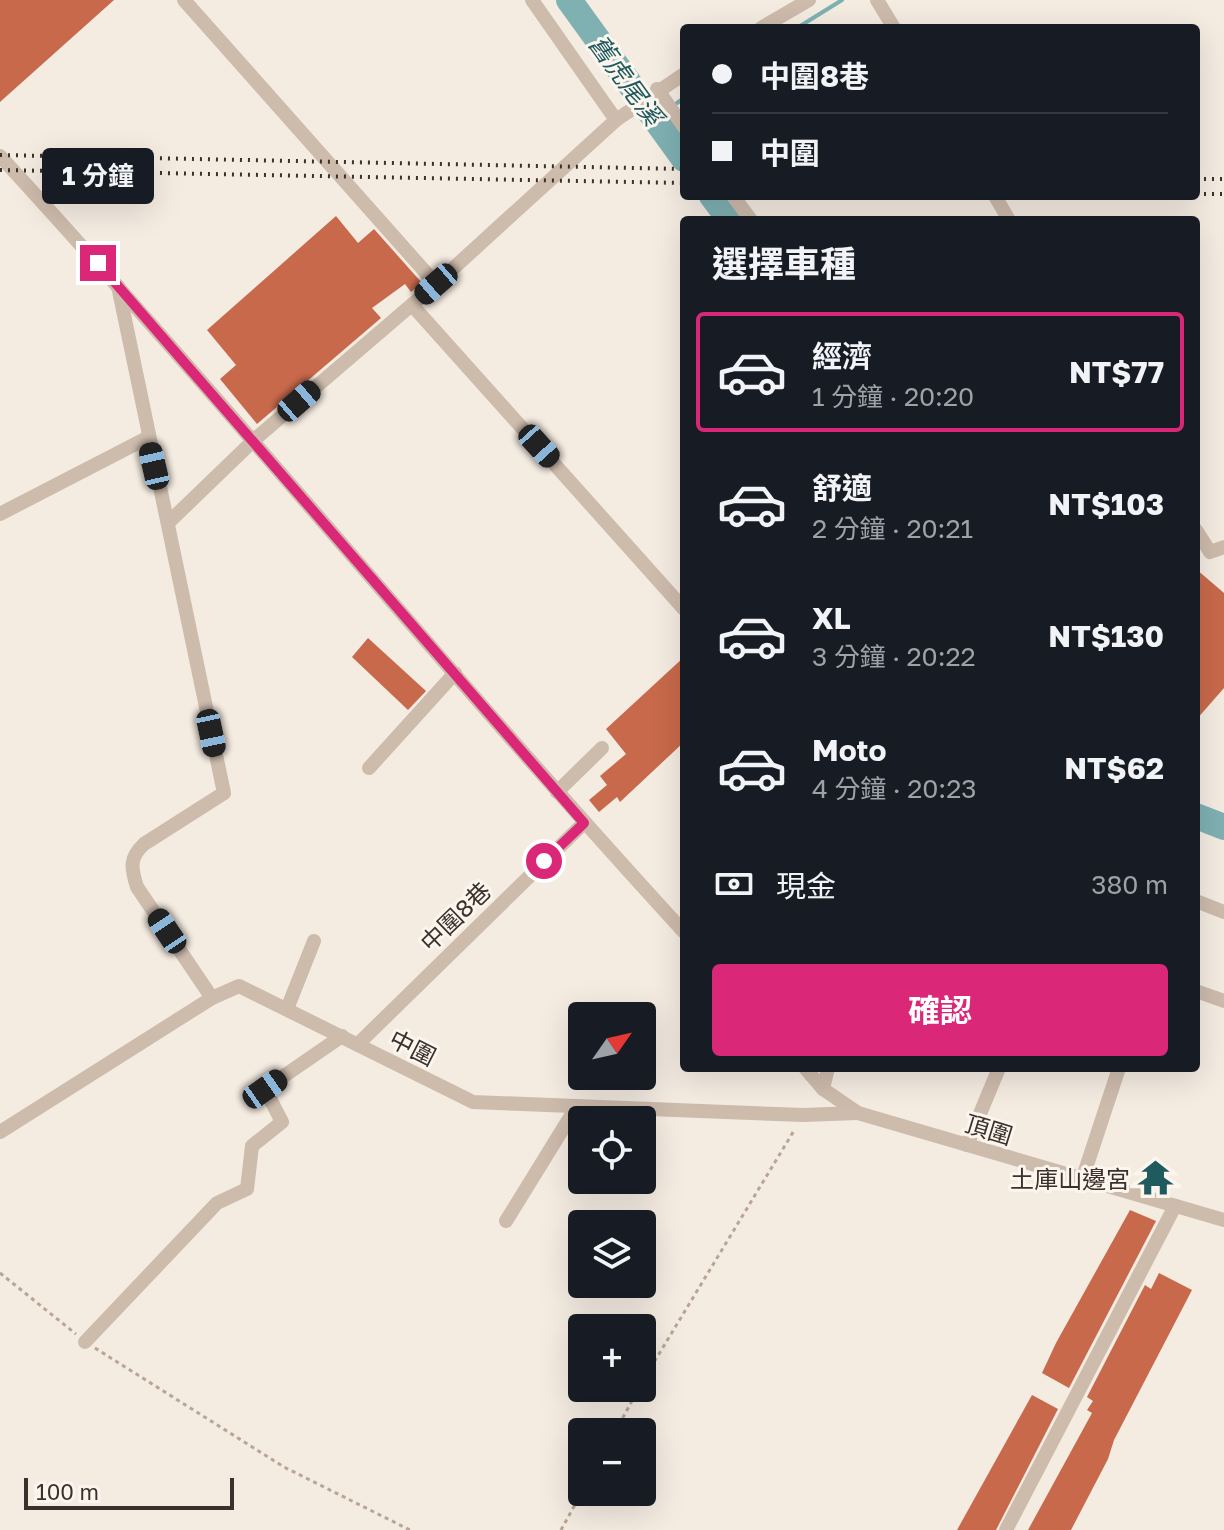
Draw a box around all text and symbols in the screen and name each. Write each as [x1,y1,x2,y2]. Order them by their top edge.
water label: 舊虎尾溪 [583,29,671,134]
text: 中圍8巷 [760,58,869,94]
text: 中圍 [760,135,820,171]
callout: 1 分鐘 [42,147,154,203]
text: 1 分鐘 [62,160,134,191]
text: 選擇車種 [712,242,856,285]
route end [80,245,116,281]
car [410,259,462,309]
icon: car [716,336,788,408]
text: 經濟 [812,338,872,374]
text: NT$77 [1069,354,1164,390]
car [273,376,325,426]
text: 1 分鐘 · 20:20 [812,381,974,412]
car [514,420,564,472]
car [137,440,171,492]
icon: car [716,468,788,540]
text: 舒適 [812,470,872,506]
text: NT$103 [1048,486,1164,522]
text: 2 分鐘 · 20:21 [812,513,973,544]
icon: car [716,600,788,672]
text: XL [812,600,851,636]
text: NT$130 [1048,618,1164,654]
text: 3 分鐘 · 20:22 [812,641,976,672]
car [194,707,228,759]
icon: car [716,732,788,804]
text: Moto [812,732,887,768]
text: NT$62 [1064,750,1164,786]
text: 4 分鐘 · 20:23 [812,773,976,804]
route start [526,843,562,879]
icon: cash [712,862,756,906]
text: 現金 [776,868,836,904]
text: 380 m [1091,869,1168,900]
street label: 中圍8巷 [414,875,496,957]
car [144,904,190,958]
button: 確認 [712,964,1168,1056]
north arrow [568,1002,656,1090]
map controls [568,1002,656,1506]
street label: 中圍 [385,1023,441,1071]
car [238,1065,292,1113]
button: locate [568,1106,656,1194]
street label: 頂圍 [962,1108,1016,1150]
temple icon: 土庫山邊宮 [1137,1159,1175,1197]
place label: 土庫山邊宮 [1010,1164,1130,1193]
button: layers [568,1210,656,1298]
button: + [568,1314,656,1402]
button: − [568,1418,656,1506]
scale bar [24,1474,234,1510]
text: 100 m [36,1478,99,1505]

